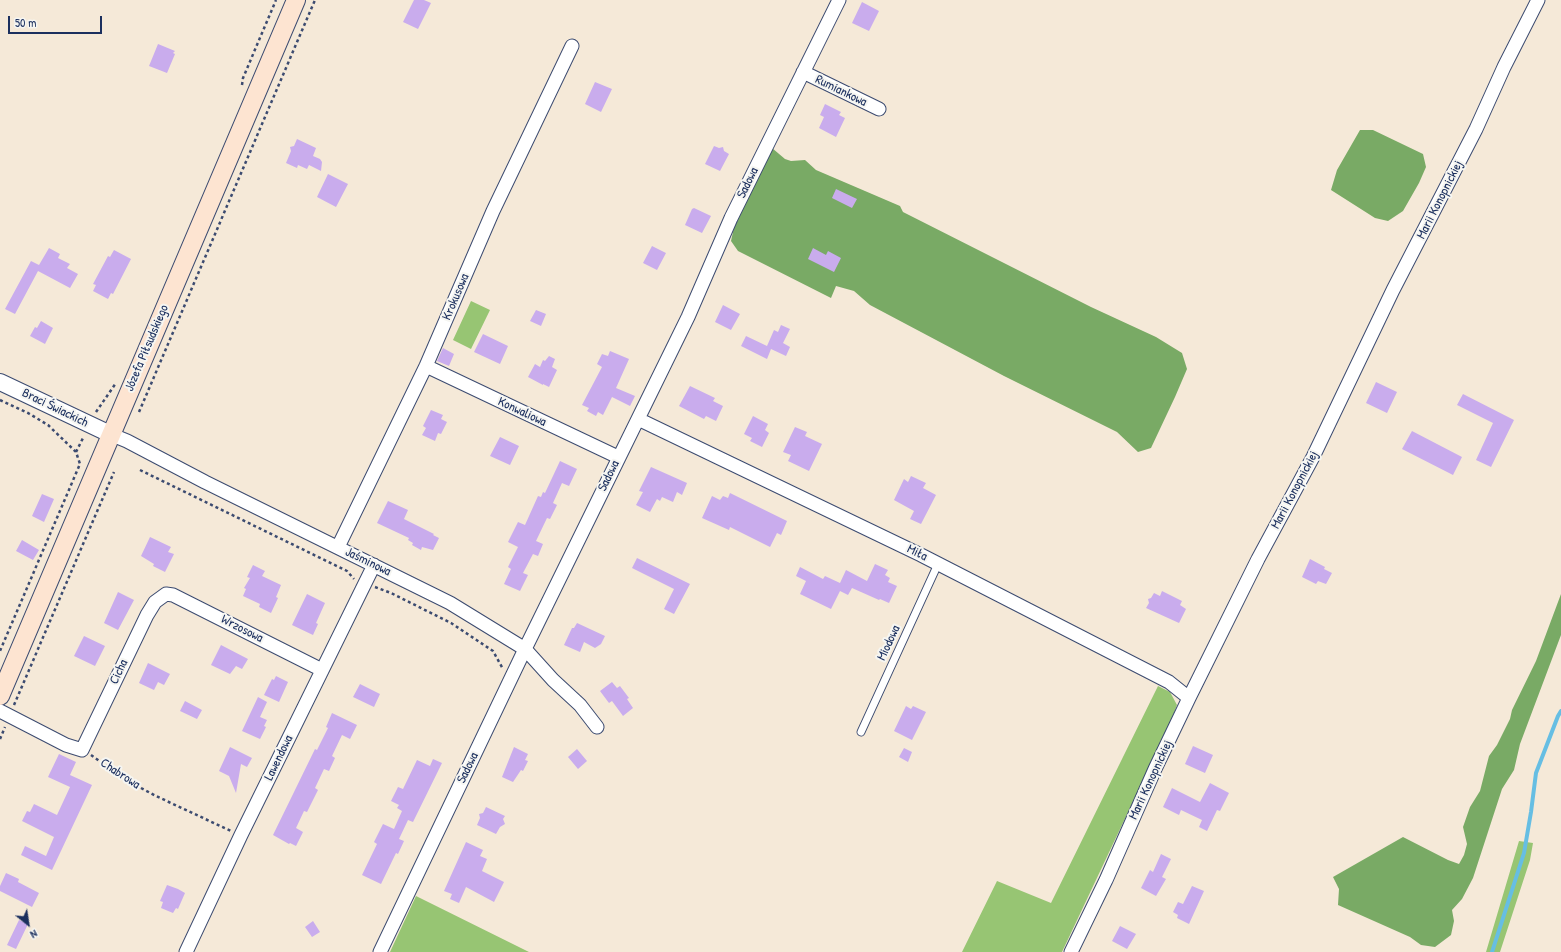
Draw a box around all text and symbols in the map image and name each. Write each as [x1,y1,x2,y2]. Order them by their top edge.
scale bar [10,8,104,34]
text: 50 m [15,14,36,31]
street label: Rumiankowa [813,72,869,110]
street label: Marii Konopnickiej [1414,158,1466,242]
street label: Sadowa [734,165,762,201]
street label: Krokusowa [439,271,473,323]
street label: Józefa Piłsudskiego [122,302,172,394]
street label: Braci Świackich [19,385,91,431]
street label: Konwaliowa [495,394,549,430]
street label: Marii Konopnickiej [1268,448,1322,532]
street label: Sadowa [595,458,623,494]
street label: Miła [904,541,930,565]
street label: Jaśminowa [343,544,393,580]
street label: Wrzosowa [218,612,266,646]
street label: Miodowa [874,623,904,663]
street label: Cicha [107,657,131,687]
street label: Lawendowa [261,733,297,783]
street label: Marii Konopnickiej [1126,738,1176,822]
street label: Sadowa [454,750,482,786]
street label: Chabrowa [97,755,143,793]
north arrow [8,904,48,944]
text: N [28,927,40,942]

